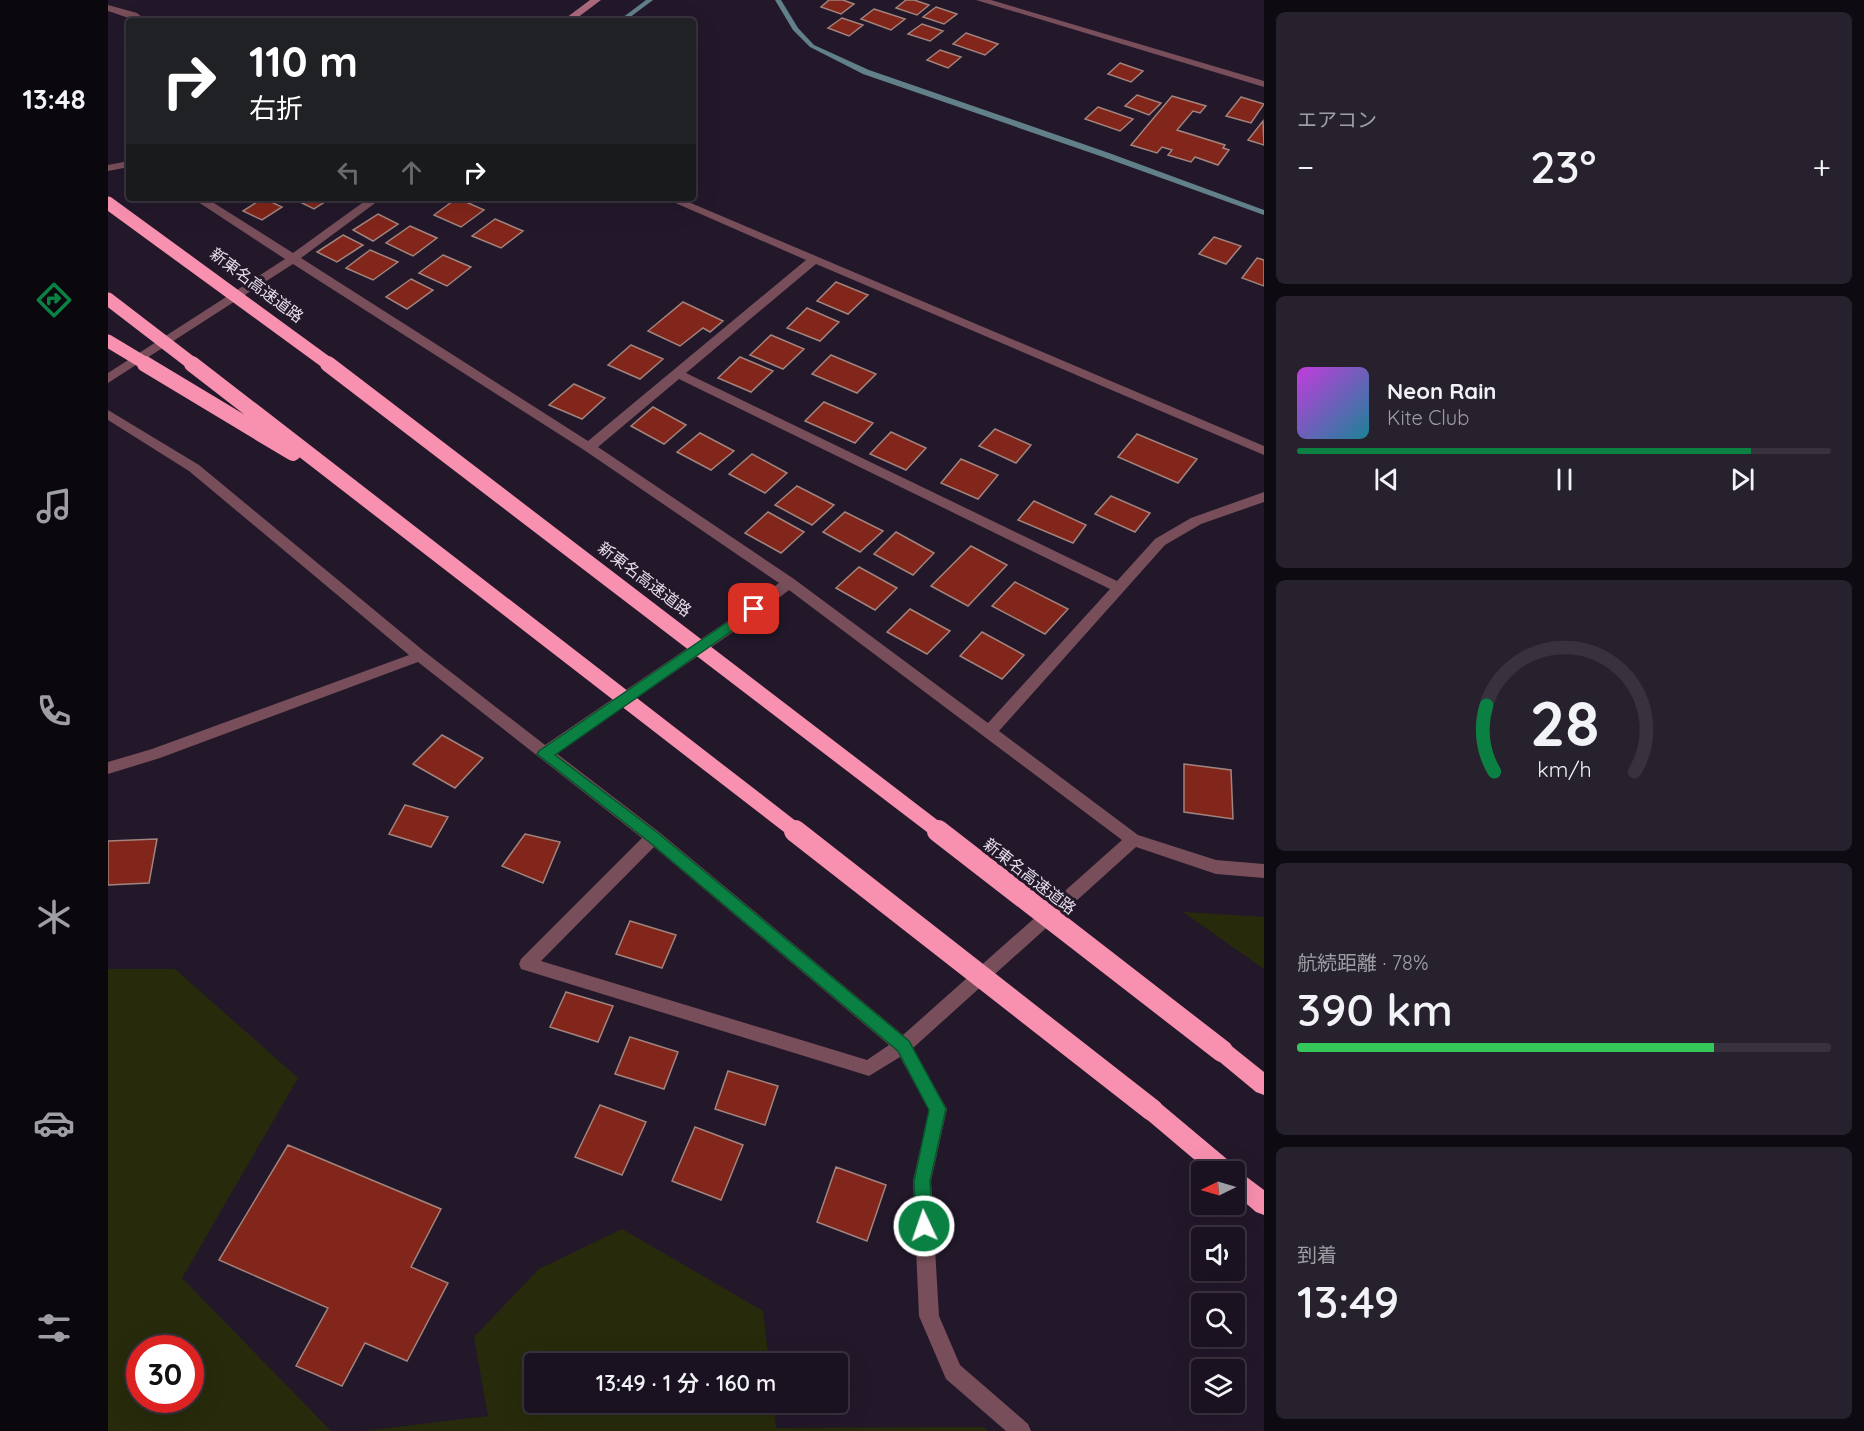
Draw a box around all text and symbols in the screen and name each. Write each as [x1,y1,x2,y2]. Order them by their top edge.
text: 110 m [249,35,358,88]
icon: right [150,42,228,120]
text: 13:48 [22,82,86,116]
text: 右折 [249,91,303,125]
text: エアコン [1297,107,1377,132]
text: 23° [1530,138,1596,194]
text: − [1297,146,1314,187]
text: + [1812,146,1831,187]
icon: left [332,156,365,189]
icon: ahead [395,156,428,189]
icon: right [458,156,491,189]
street label: 新東名高速道路 [206,243,308,327]
icon: directions [33,279,75,321]
text: Neon Rain [1387,377,1496,405]
text: Kite Club [1387,405,1469,430]
icon: previous [1370,463,1403,496]
icon: pause [1548,463,1581,496]
icon: next [1726,463,1759,496]
icon: music [33,485,75,527]
street label: 新東名高速道路 [594,537,696,621]
pin [728,583,779,634]
icon: arrive [737,592,770,625]
text: 28 [1529,685,1599,763]
icon: phone [33,690,75,732]
text: km/h [1537,757,1591,783]
street label: 新東名高速道路 [980,834,1080,918]
icon: climate [33,896,75,938]
text: 航続距離 · 78% [1297,950,1428,975]
text: 390 km [1297,981,1453,1037]
icon: car [33,1102,75,1144]
north arrow [1191,1161,1245,1215]
map controls [1191,1161,1245,1413]
position arrow [892,1194,956,1258]
button: sound [1191,1227,1245,1281]
text: 到着 [1297,1242,1337,1267]
text: 13:49 [1297,1273,1399,1329]
button: search [1191,1293,1245,1347]
icon: filters [33,1307,75,1349]
speed limit sign: 30 [126,1335,204,1413]
button: layers [1191,1359,1245,1413]
text: 13:49 · 1 分 · 160 m [596,1369,776,1397]

